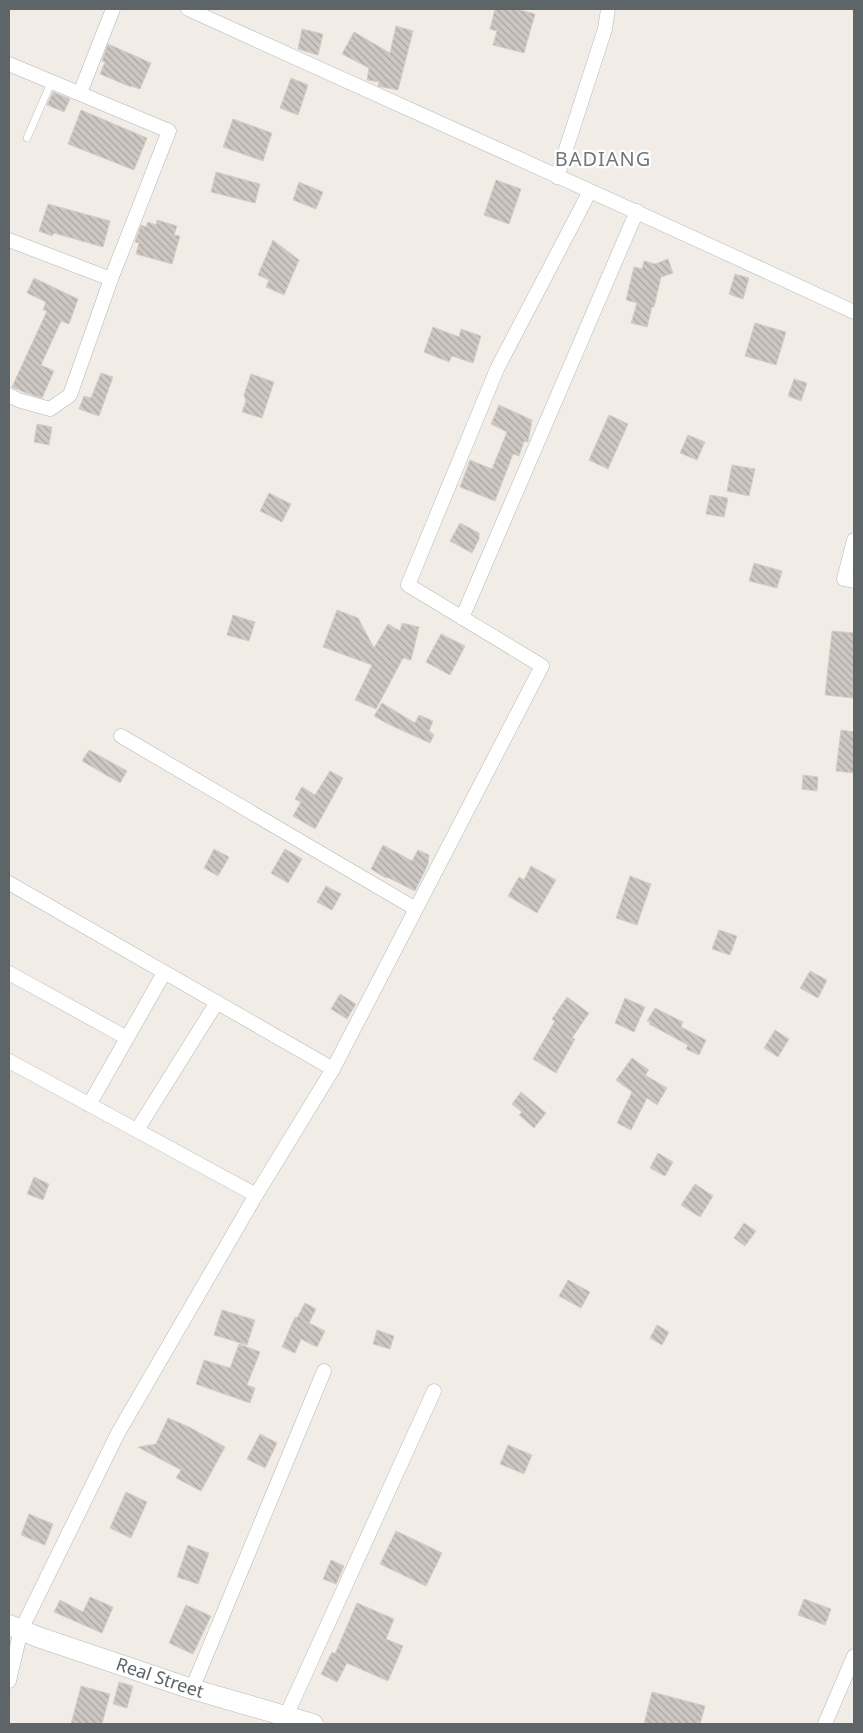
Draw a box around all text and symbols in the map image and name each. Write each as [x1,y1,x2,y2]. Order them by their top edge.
district label: BADIANG [555,145,651,172]
street label: Real Street [113,1651,207,1703]

